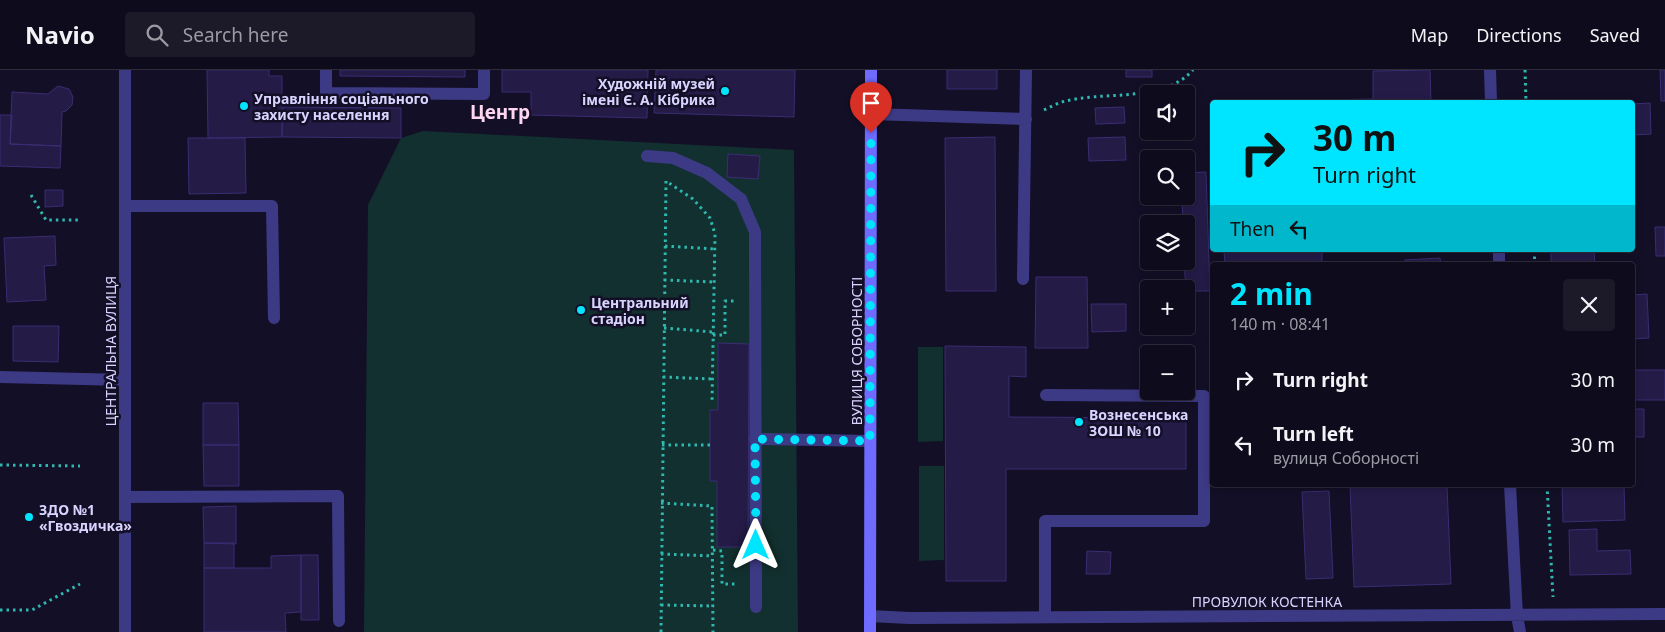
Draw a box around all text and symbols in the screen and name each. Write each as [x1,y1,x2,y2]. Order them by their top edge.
search box [125,12,475,57]
text: Navio [25,18,95,51]
icon: search [143,21,171,49]
text: Search here [183,22,289,48]
text: Map [1411,23,1448,47]
text: Directions [1476,23,1562,47]
text: Saved [1590,23,1640,47]
place label: Художній музей імені Є. А. Кібрика [582,74,715,109]
pin [850,82,892,133]
marker: Художній музей імені Є. А. Кібрика [719,85,731,97]
map controls [1140,85,1195,400]
button: sound [1140,85,1195,140]
place label: Управління соціального захисту населення [254,89,429,124]
icon: arrive [857,89,885,117]
district label: Центр [470,99,530,125]
marker: Управління соціального захисту населення [238,100,250,112]
text: 30 m [1313,114,1396,161]
icon: right [1230,120,1295,185]
button: search [1140,150,1195,205]
text: Turn right [1313,159,1416,189]
button: layers [1140,215,1195,270]
icon: left [1285,215,1313,243]
text: Then [1230,216,1275,242]
text: 2 min [1230,273,1313,314]
street label: ЦЕНТРАЛЬНА ВУЛИЦЯ [101,276,120,426]
street label: ВУЛИЦЯ СОБОРНОСТІ [847,277,866,425]
button: close [1563,279,1615,331]
button: + [1140,280,1195,335]
place label: Центральний стадіон [591,293,689,328]
marker: Центральний стадіон [575,304,587,316]
text: 140 m · 08:41 [1230,313,1330,335]
button: − [1140,345,1195,400]
icon: right [1230,366,1258,394]
text: Turn right [1273,367,1368,393]
text: 30 m [1571,367,1615,393]
place label: Вознесенська ЗОШ № 10 [1089,405,1188,440]
marker: Вознесенська ЗОШ № 10 [1073,416,1085,428]
text: Turn left [1273,421,1354,447]
icon: left [1230,431,1258,459]
text: 30 m [1571,432,1615,458]
text: вулиця Соборності [1273,447,1419,469]
place label: ЗДО №1 «Гвоздичка» [39,500,132,535]
marker: ЗДО №1 «Гвоздичка» [23,511,35,523]
position arrow [729,518,781,570]
street label: ПРОВУЛОК КОСТЕНКА [1192,592,1342,611]

